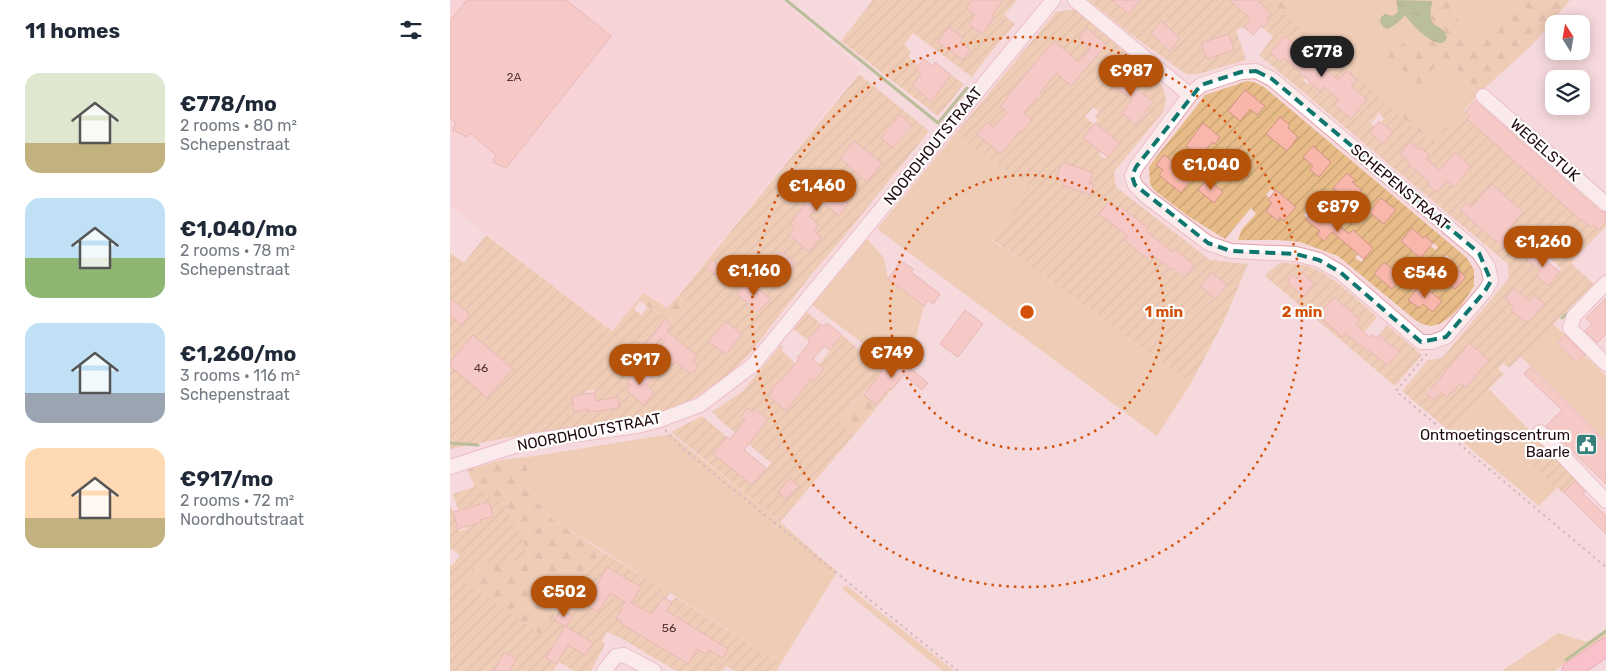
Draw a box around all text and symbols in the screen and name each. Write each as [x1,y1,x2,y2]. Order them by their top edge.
north arrow [1545,15,1590,60]
map controls [1545,15,1590,115]
icon: filters [397,16,425,44]
text: 11 homes [25,18,120,43]
pin: €778 [1292,36,1352,78]
text: €778 [1301,42,1343,61]
pin: €987 [1101,54,1161,97]
text: €987 [1110,61,1152,80]
house number: 2A [506,70,522,84]
button: layers [1545,70,1590,115]
street label: NOORDHOUTSTRAAT [880,83,986,209]
text: €778/mo [180,91,277,116]
icon: home [65,93,125,153]
street label: WEGELSTUK [1507,115,1583,185]
text: 2 rooms · 80 m² [180,116,297,135]
text: Schepenstraat [180,135,290,154]
street label: SCHEPENSTRAAT [1347,140,1453,234]
pin: €1,040 [1170,148,1252,191]
text: €1,040 [1182,155,1240,174]
pin: €1,460 [776,170,858,212]
text: €1,460 [788,176,846,195]
pin: €879 [1308,190,1368,233]
text: €879 [1317,197,1359,216]
text: €1,040/mo [180,216,297,241]
icon: home [65,218,125,278]
pin: €1,260 [1502,226,1584,268]
text: €1,260 [1515,232,1571,251]
text: 2 rooms · 78 m² [180,241,295,260]
pin: €1,160 [713,254,795,297]
pin: €546 [1395,256,1455,299]
text: Schepenstraat [180,260,290,279]
text: €1,160 [727,261,781,280]
text: €546 [1403,263,1447,282]
centre of rings [1018,303,1036,321]
text: 1 min [1145,303,1183,321]
text: 2 min [1282,303,1322,321]
pin: €749 [862,336,922,379]
text: €1,260/mo [180,341,296,366]
icon: home [65,343,125,403]
text: €749 [871,343,913,362]
pin: €917 [610,344,670,386]
text: €917 [620,350,660,369]
house number: 46 [474,361,488,375]
text: 3 rooms · 116 m² [180,366,300,385]
text: Schepenstraat [180,385,290,404]
street label: NOORDHOUTSTRAAT [515,409,663,455]
place label: Ontmoetingscentrum Baarle [1420,426,1570,461]
public building icon: Ontmoetingscentrum Baarle [1574,432,1598,456]
text: €917/mo [180,466,273,491]
icon: home [65,468,125,528]
text: 2 rooms · 72 m² [180,491,294,510]
text: Noordhoutstraat [180,510,304,529]
pin: €502 [534,576,594,618]
text: €502 [542,582,586,601]
house number: 56 [662,621,676,635]

